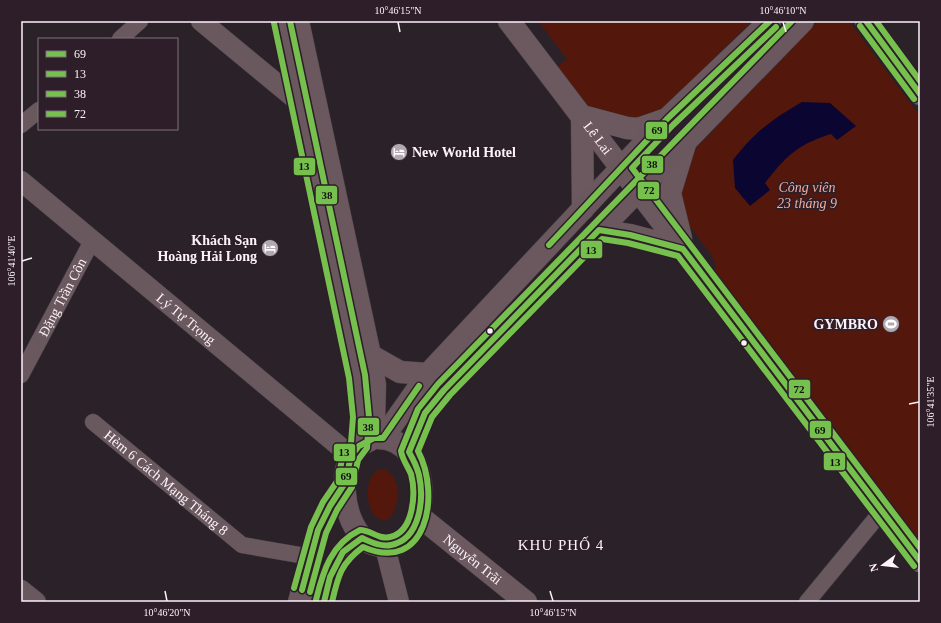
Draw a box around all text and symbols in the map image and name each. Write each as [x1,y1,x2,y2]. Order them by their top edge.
text: 10°46'15"N [374,5,422,16]
text: 10°46'10"N [759,5,807,16]
legend [38,38,178,130]
text: 69 [74,47,86,61]
text: 13 [74,67,86,81]
text: 38 [74,87,86,101]
text: 72 [74,107,86,121]
street label: Lê Lai [581,119,615,157]
line badge: 69 [645,121,668,140]
text: 69 [652,124,663,136]
hotel icon: New World Hotel [389,142,409,162]
place label: New World Hotel [412,145,516,160]
line badge: 38 [641,155,664,174]
line badge: 13 [293,157,316,176]
text: 38 [647,158,658,170]
text: 13 [299,160,310,172]
park label: Công viên 23 tháng 9 [777,180,837,211]
line badge: 72 [637,181,660,200]
text: 72 [644,184,655,196]
line badge: 38 [315,185,338,205]
text: 38 [322,189,333,201]
place label: Khách Sạn Hoàng Hải Long [157,233,257,264]
text: 106°41'40"E [6,236,17,287]
hotel icon: Khách Sạn Hoàng Hải Long [260,238,280,258]
line badge: 13 [580,240,603,259]
text: 13 [586,244,597,256]
street label: Đặng Trần Côn [35,256,89,339]
street label: Lý Tự Trọng [154,290,219,347]
sports icon: GYMBRO [881,314,901,334]
place label: GYMBRO [813,317,878,332]
unlabelled marker [485,326,495,336]
unlabelled marker [739,338,749,348]
text: 106°41'35"E [925,377,936,428]
line badge: 72 [788,379,811,399]
text: 72 [794,383,805,395]
line badge: 38 [357,417,380,436]
line badge: 69 [809,420,832,439]
text: 38 [363,421,374,433]
text: 69 [815,424,826,436]
street label: Hẻm 6 Cách Mạng Tháng 8 [101,427,231,538]
line badge: 13 [333,443,356,462]
text: 13 [339,446,350,458]
line badge: 13 [823,452,846,471]
text: 13 [830,456,841,468]
line badge: 69 [335,467,358,486]
text: 69 [341,470,352,482]
street label: Nguyễn Trãi [441,531,505,587]
district label: KHU PHỐ 4 [518,536,604,553]
north arrow [863,545,903,585]
text: N [867,562,880,573]
text: 10°46'20"N [143,607,191,618]
text: 10°46'15"N [529,607,577,618]

